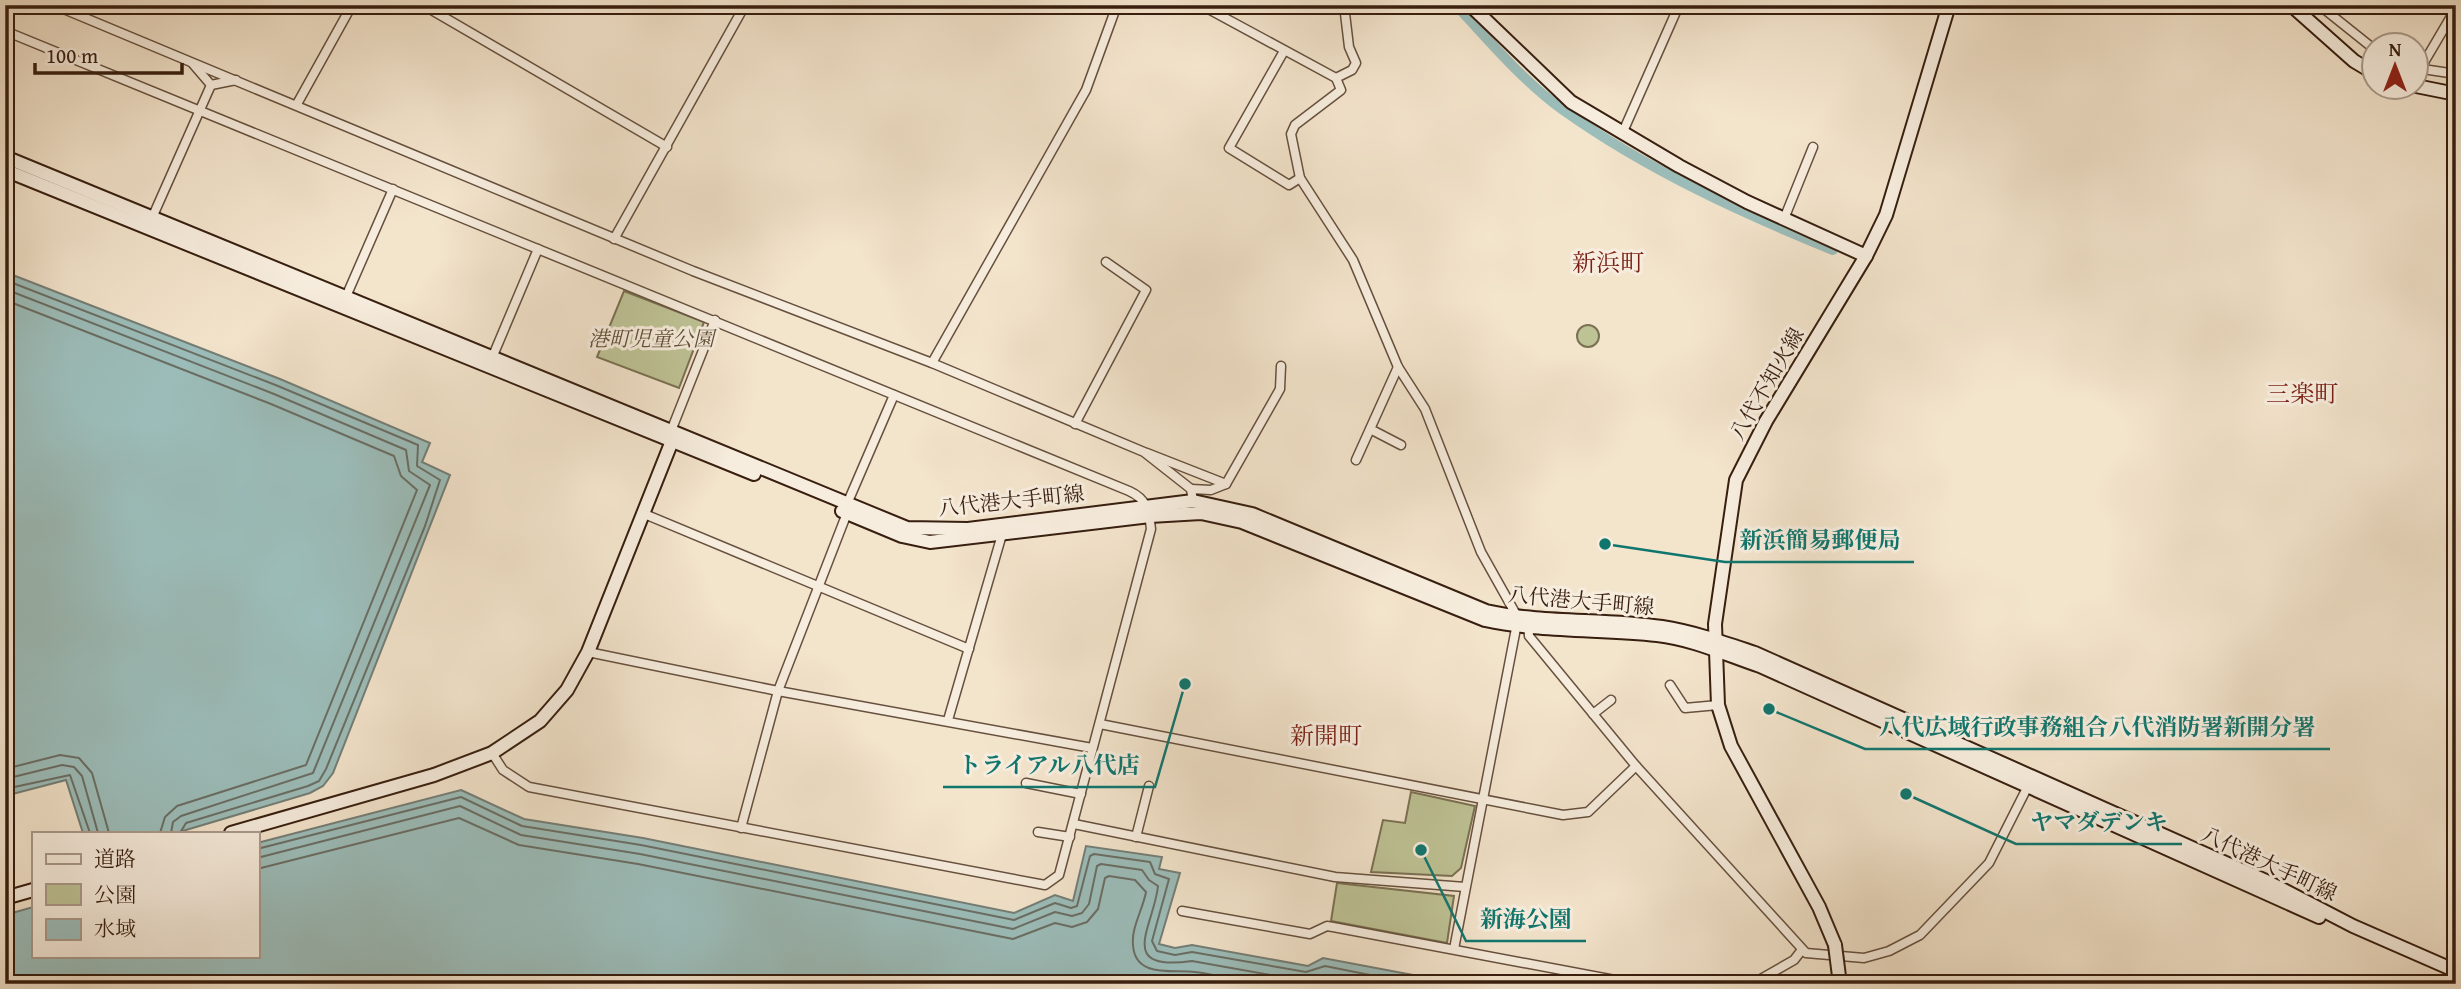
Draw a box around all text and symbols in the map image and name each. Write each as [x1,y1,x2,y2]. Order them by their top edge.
scale bar [35,32,182,76]
north arrow [2360,32,2430,102]
text: N [2389,35,2402,63]
text: 100 m [46,40,98,71]
district label: 新浜町 [1572,245,1644,280]
street label: 八代不知火線 [1722,321,1811,446]
park label: 港町児童公園 [588,323,717,354]
district label: 三楽町 [2266,376,2338,411]
street label: 八代港大手町線 [936,477,1086,524]
callout: 新浜簡易郵便局 [1725,518,1914,562]
text: 新浜簡易郵便局 [1740,523,1901,556]
street label: 八代港大手町線 [1506,579,1656,622]
callout: 八代広域行政事務組合八代消防署新開分署 [1865,705,2330,749]
text: 八代広域行政事務組合八代消防署新開分署 [1879,710,2316,743]
district label: 新開町 [1290,718,1362,753]
callout: トライアル八代店 [943,743,1155,787]
text: トライアル八代店 [958,748,1140,781]
callout: ヤマダデンキ [2016,800,2182,844]
text: ヤマダデンキ [2030,805,2168,838]
street label: 八代港大手町線 [2196,818,2342,909]
legend [32,832,259,958]
text: 道路 [94,843,136,874]
text: 公園 [94,879,136,910]
callout: 新海公園 [1466,897,1586,941]
text: 新海公園 [1480,902,1572,935]
text: 水域 [94,913,136,944]

